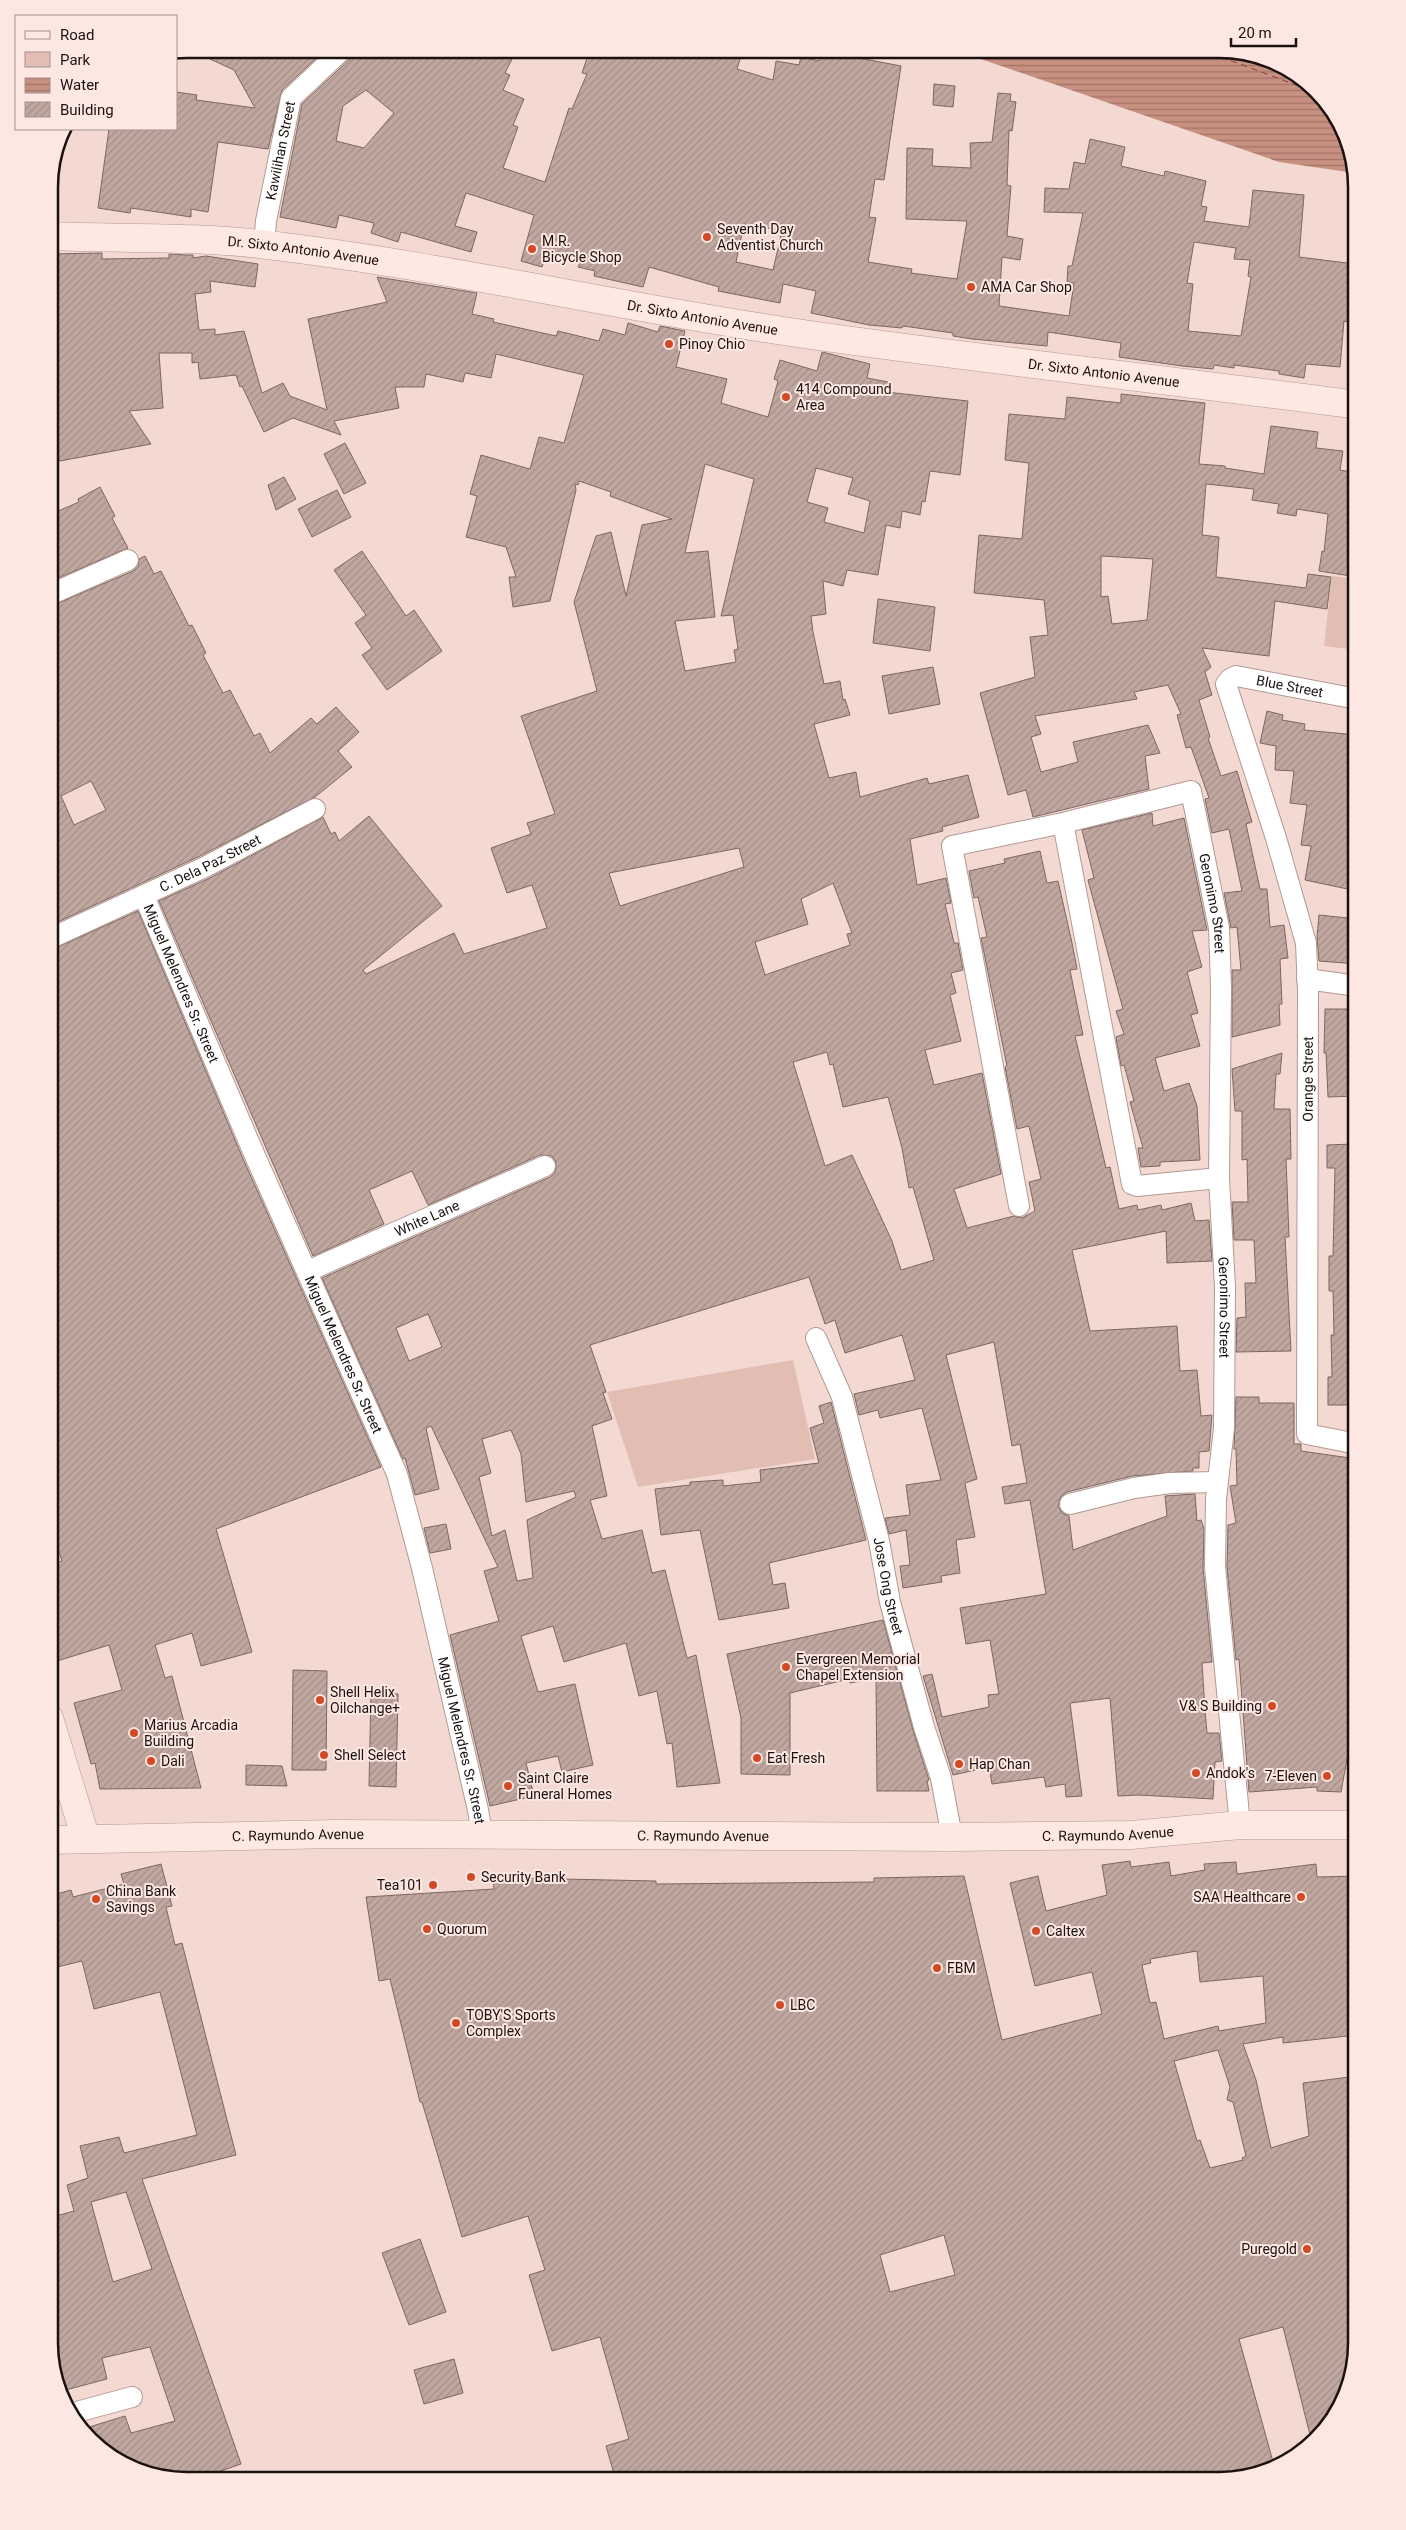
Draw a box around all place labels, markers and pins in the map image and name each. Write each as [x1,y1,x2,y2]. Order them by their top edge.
place label: Seventh Day Adventist Church [717,221,823,253]
marker: Seventh Day Adventist Church [701,231,713,243]
place label: M.R. Bicycle Shop [542,233,622,265]
marker: M.R. Bicycle Shop [526,243,538,255]
place label: AMA Car Shop [981,279,1072,295]
marker: AMA Car Shop [965,281,977,293]
place label: Pinoy Chio [679,336,745,352]
marker: Pinoy Chio [663,338,675,350]
place label: 414 Compound Area [796,381,892,413]
marker: 414 Compound Area [780,391,792,403]
place label: Evergreen Memorial Chapel Extension [796,1651,920,1683]
marker: Evergreen Memorial Chapel Extension [780,1661,792,1673]
place label: Shell Helix Oilchange+ [330,1684,400,1716]
marker: Shell Helix Oilchange+ [314,1694,326,1706]
place label: V& S Building [1179,1698,1262,1714]
marker: V& S Building [1266,1700,1278,1712]
place label: Marius Arcadia Building [144,1717,238,1749]
marker: Marius Arcadia Building [128,1727,140,1739]
place label: Shell Select [334,1747,407,1763]
marker: Shell Select [318,1749,330,1761]
place label: Eat Fresh [767,1750,825,1766]
marker: Eat Fresh [751,1752,763,1764]
place label: Dali [161,1753,185,1769]
marker: Dali [145,1755,157,1767]
place label: Hap Chan [969,1756,1030,1772]
marker: Hap Chan [953,1758,965,1770]
place label: Andok's [1206,1765,1255,1781]
marker: Andok's [1190,1767,1202,1779]
place label: 7-Eleven [1265,1768,1317,1784]
place label: Saint Claire Funeral Homes [518,1770,612,1802]
marker: 7-Eleven [1321,1770,1333,1782]
marker: Saint Claire Funeral Homes [502,1780,514,1792]
place label: Security Bank [481,1869,567,1885]
marker: Security Bank [465,1871,477,1883]
place label: Tea101 [377,1877,423,1893]
marker: Tea101 [427,1879,439,1891]
place label: China Bank Savings [106,1883,177,1915]
place label: SAA Healthcare [1193,1889,1291,1905]
marker: SAA Healthcare [1295,1891,1307,1903]
marker: China Bank Savings [90,1893,102,1905]
place label: Quorum [437,1921,487,1937]
marker: Quorum [421,1923,433,1935]
place label: Caltex [1046,1923,1085,1939]
marker: Caltex [1030,1925,1042,1937]
place label: FBM [947,1960,976,1976]
marker: FBM [931,1962,943,1974]
place label: LBC [790,1997,815,2013]
marker: LBC [774,1999,786,2011]
place label: TOBY'S Sports Complex [466,2007,556,2039]
marker: TOBY'S Sports Complex [450,2017,462,2029]
place label: Puregold [1241,2241,1297,2257]
marker: Puregold [1301,2243,1313,2255]

